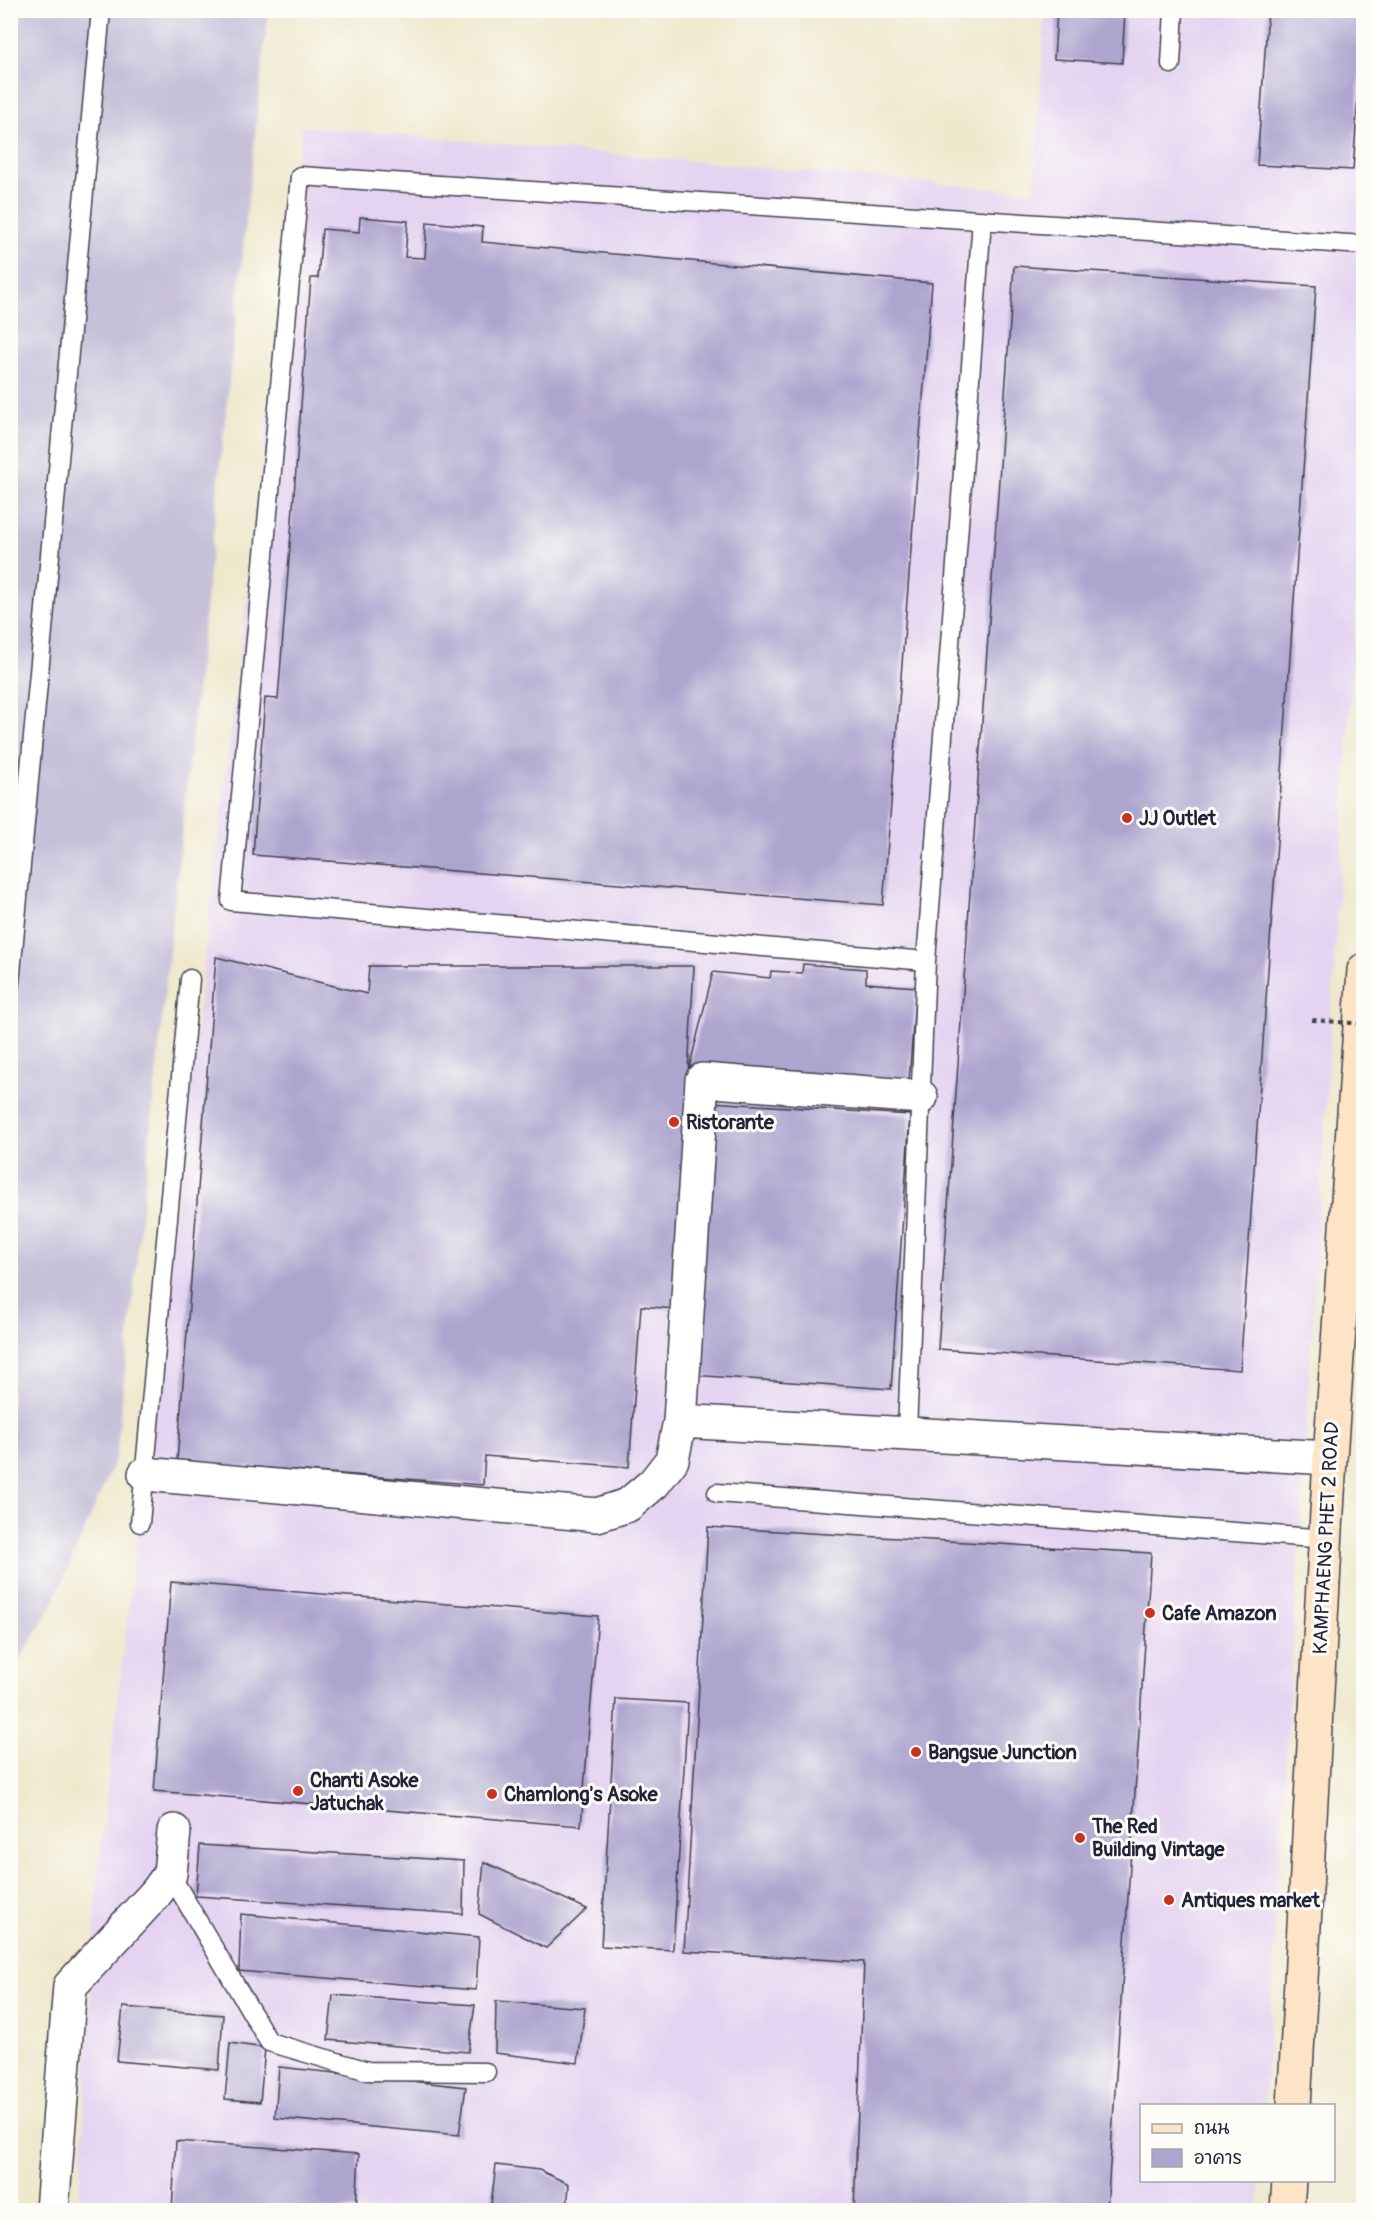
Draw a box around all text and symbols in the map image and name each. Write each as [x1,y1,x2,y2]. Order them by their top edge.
place label: JJ Outlet [1139,806,1217,831]
marker: JJ Outlet [1120,811,1134,825]
place label: Ristorante [686,1110,775,1135]
marker: Ristorante [667,1115,681,1129]
street label: KAMPHAENG PHET 2 ROAD [1307,1421,1345,1655]
place label: Cafe Amazon [1162,1601,1277,1626]
marker: Cafe Amazon [1143,1606,1157,1620]
place label: Bangsue Junction [928,1740,1077,1765]
marker: Bangsue Junction [909,1745,923,1759]
place label: Chanti Asoke Jatuchak [310,1768,419,1816]
place label: Chamlong's Asoke [504,1782,659,1807]
marker: Chanti Asoke Jatuchak [291,1784,305,1798]
marker: Chamlong's Asoke [485,1787,499,1801]
place label: The Red Building Vintage [1091,1814,1225,1862]
marker: The Red Building Vintage [1073,1831,1087,1845]
place label: Antiques market [1181,1888,1321,1913]
marker: Antiques market [1162,1893,1176,1907]
legend [1140,2104,1335,2182]
text: ถนน [1194,2117,1229,2140]
text: อาคาร [1194,2147,1242,2170]

